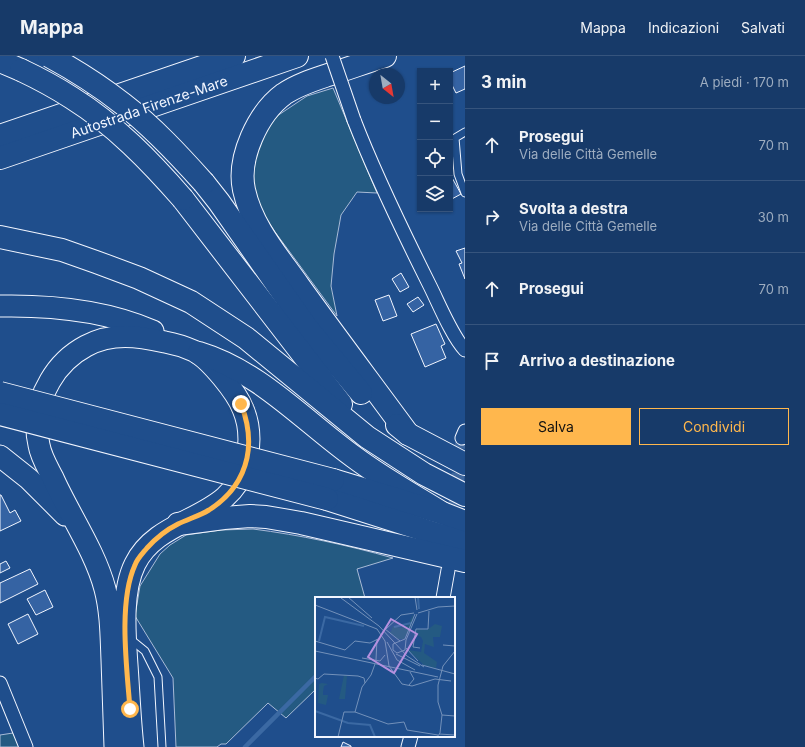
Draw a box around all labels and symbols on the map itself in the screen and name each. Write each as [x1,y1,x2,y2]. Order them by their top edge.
north arrow [369,68,405,104]
street label: Autostrada Firenze-Mare [68,72,230,141]
route end [232,395,250,413]
inset map [315,597,455,737]
route start [121,700,139,718]

